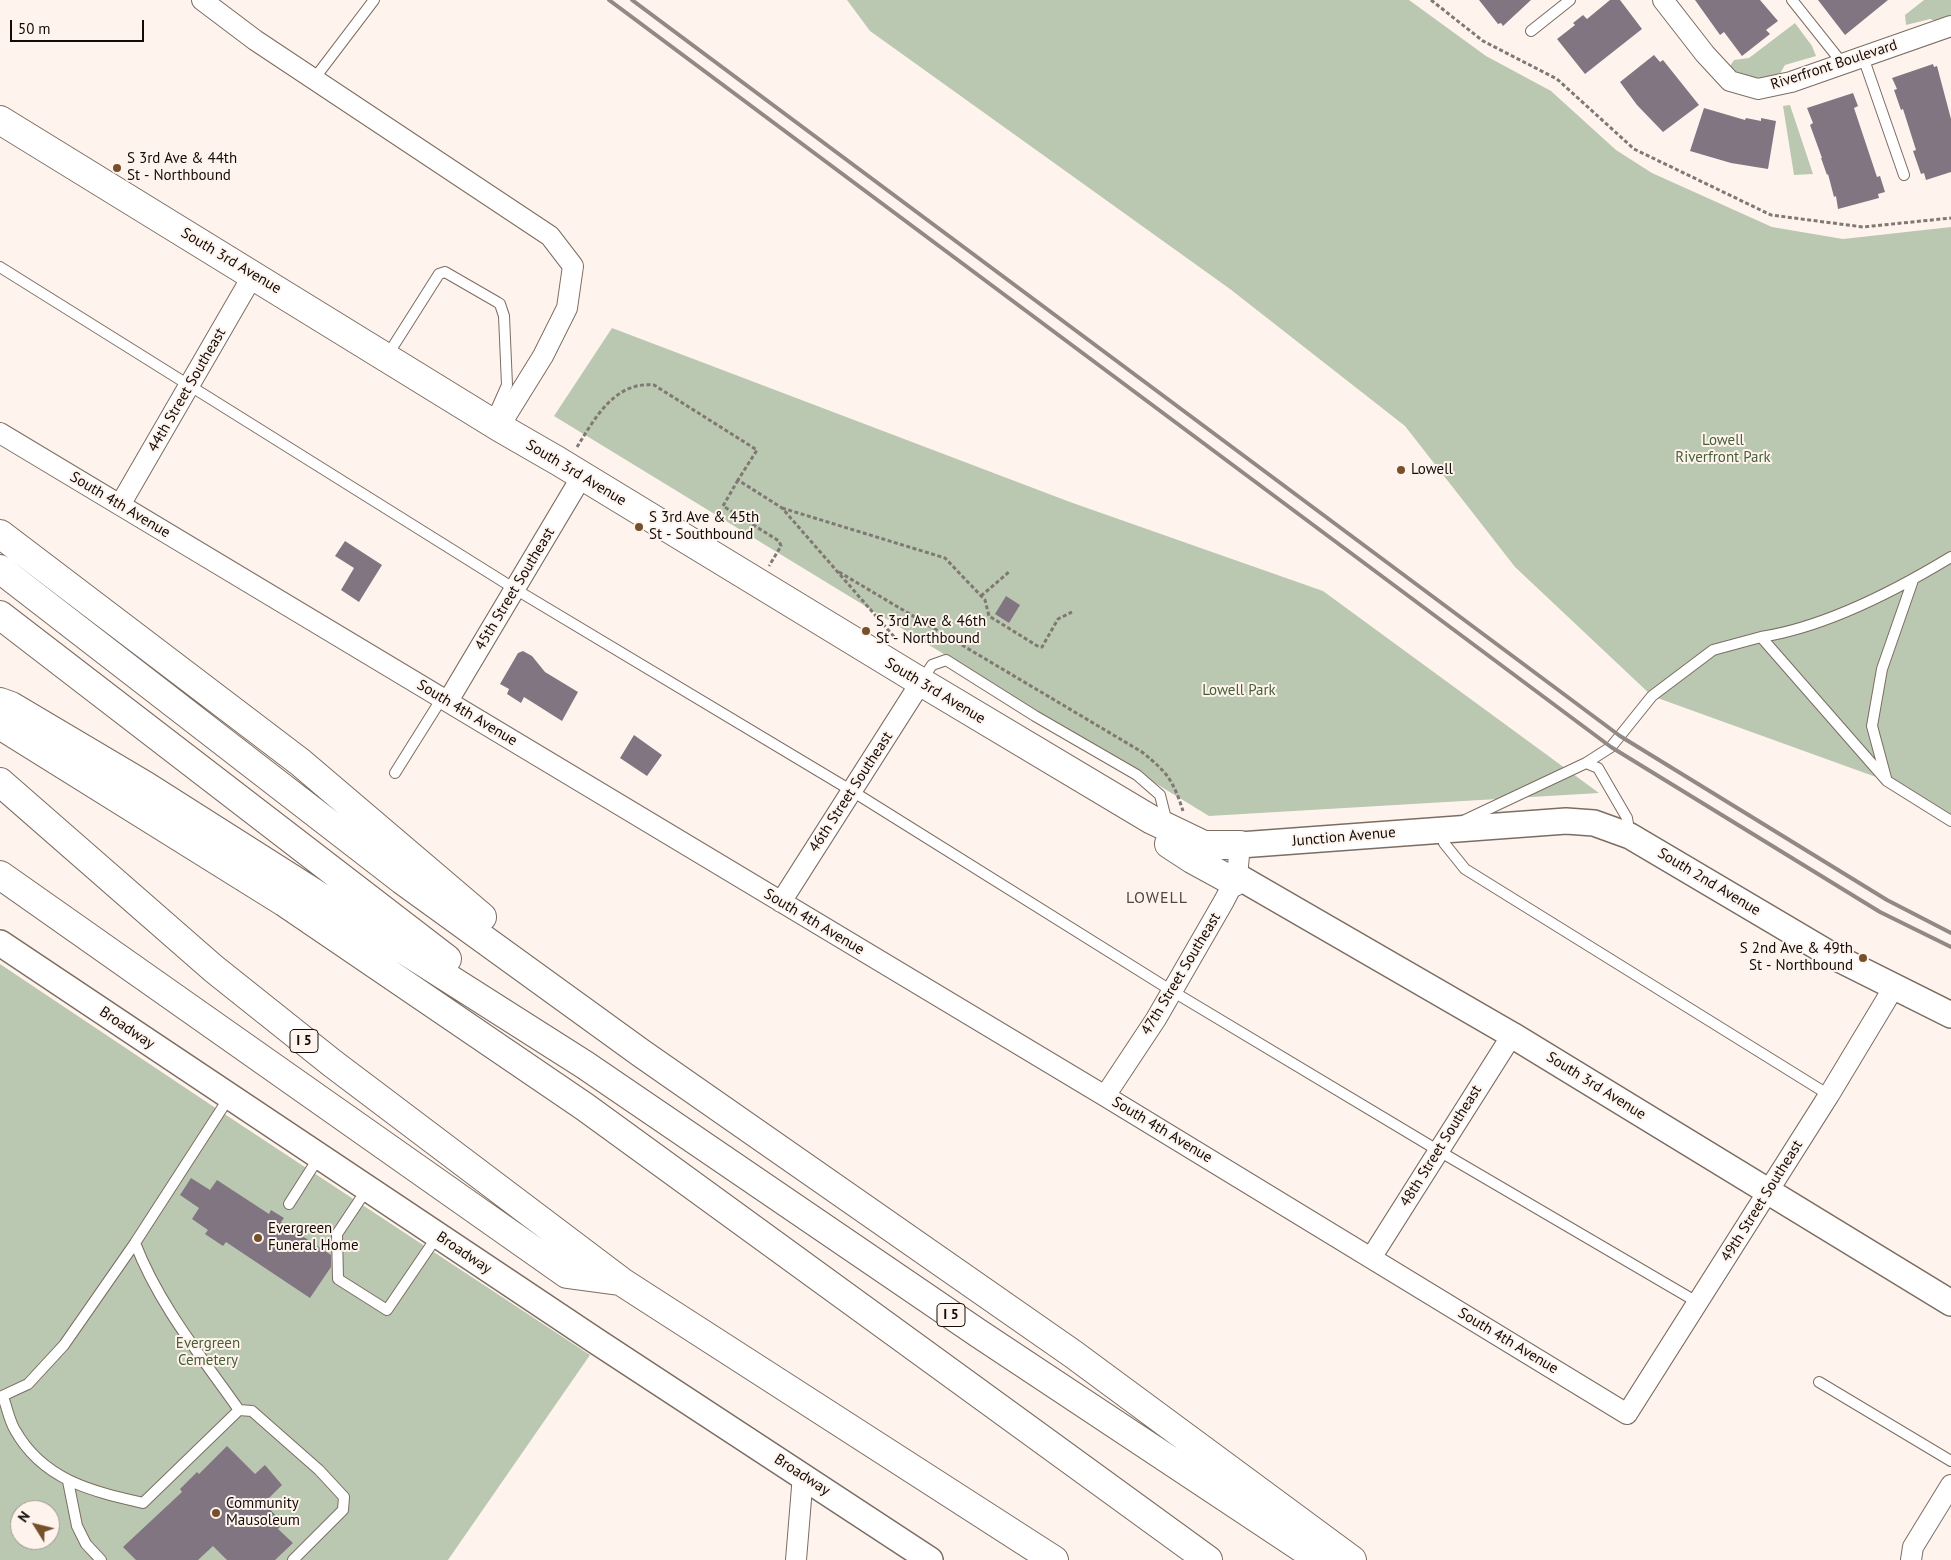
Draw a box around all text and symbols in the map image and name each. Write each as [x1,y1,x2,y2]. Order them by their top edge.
scale bar [12,10,146,42]
text: 50 m [18,19,51,38]
street label: Riverfront Boulevard [1768,36,1900,94]
place label: S 3rd Ave & 44th St - Northbound [127,150,237,185]
marker: S 3rd Ave & 44th St - Northbound [111,162,123,174]
street label: South 3rd Avenue [178,224,284,298]
street label: 44th Street Southeast [144,325,230,455]
park label: Lowell Riverfront Park [1675,432,1771,467]
street label: South 3rd Avenue [523,436,629,510]
place label: Lowell [1411,461,1453,479]
marker: Lowell [1395,464,1407,476]
street label: South 4th Avenue [67,468,173,542]
place label: S 3rd Ave & 45th St - Southbound [649,509,759,544]
marker: S 3rd Ave & 45th St - Southbound [633,521,645,533]
street label: 45th Street Southeast [471,524,559,654]
place label: S 3rd Ave & 46th St - Northbound [876,613,986,648]
marker: S 3rd Ave & 46th St - Northbound [860,625,872,637]
street label: South 3rd Avenue [882,654,988,728]
street label: South 4th Avenue [414,676,520,750]
park label: Lowell Park [1202,682,1276,700]
street label: 46th Street Southeast [805,728,897,856]
street label: Junction Avenue [1292,824,1396,850]
street label: South 2nd Avenue [1654,844,1764,920]
street label: South 4th Avenue [761,885,867,959]
district label: LOWELL [1125,888,1189,908]
street label: 47th Street Southeast [1137,910,1225,1038]
place label: S 2nd Ave & 49th St - Northbound [1740,940,1853,975]
marker: S 2nd Ave & 49th St - Northbound [1857,952,1869,964]
street label: Broadway [96,1003,158,1053]
road number: I 5 [290,1030,318,1052]
street label: South 3rd Avenue [1543,1048,1649,1124]
street label: 48th Street Southeast [1396,1082,1486,1210]
street label: South 4th Avenue [1109,1093,1215,1167]
street label: 49th Street Southeast [1717,1137,1807,1265]
place label: Evergreen Funeral Home [268,1220,359,1255]
street label: Broadway [433,1228,495,1278]
marker: Evergreen Funeral Home [252,1232,264,1244]
road number: I 5 [937,1304,965,1326]
street label: South 4th Avenue [1455,1304,1561,1378]
park label: Evergreen Cemetery [176,1335,240,1370]
street label: Broadway [771,1450,833,1500]
place label: Community Mausoleum [226,1495,300,1530]
north arrow [10,1500,60,1550]
marker: Community Mausoleum [210,1507,222,1519]
text: N [14,1508,34,1526]

